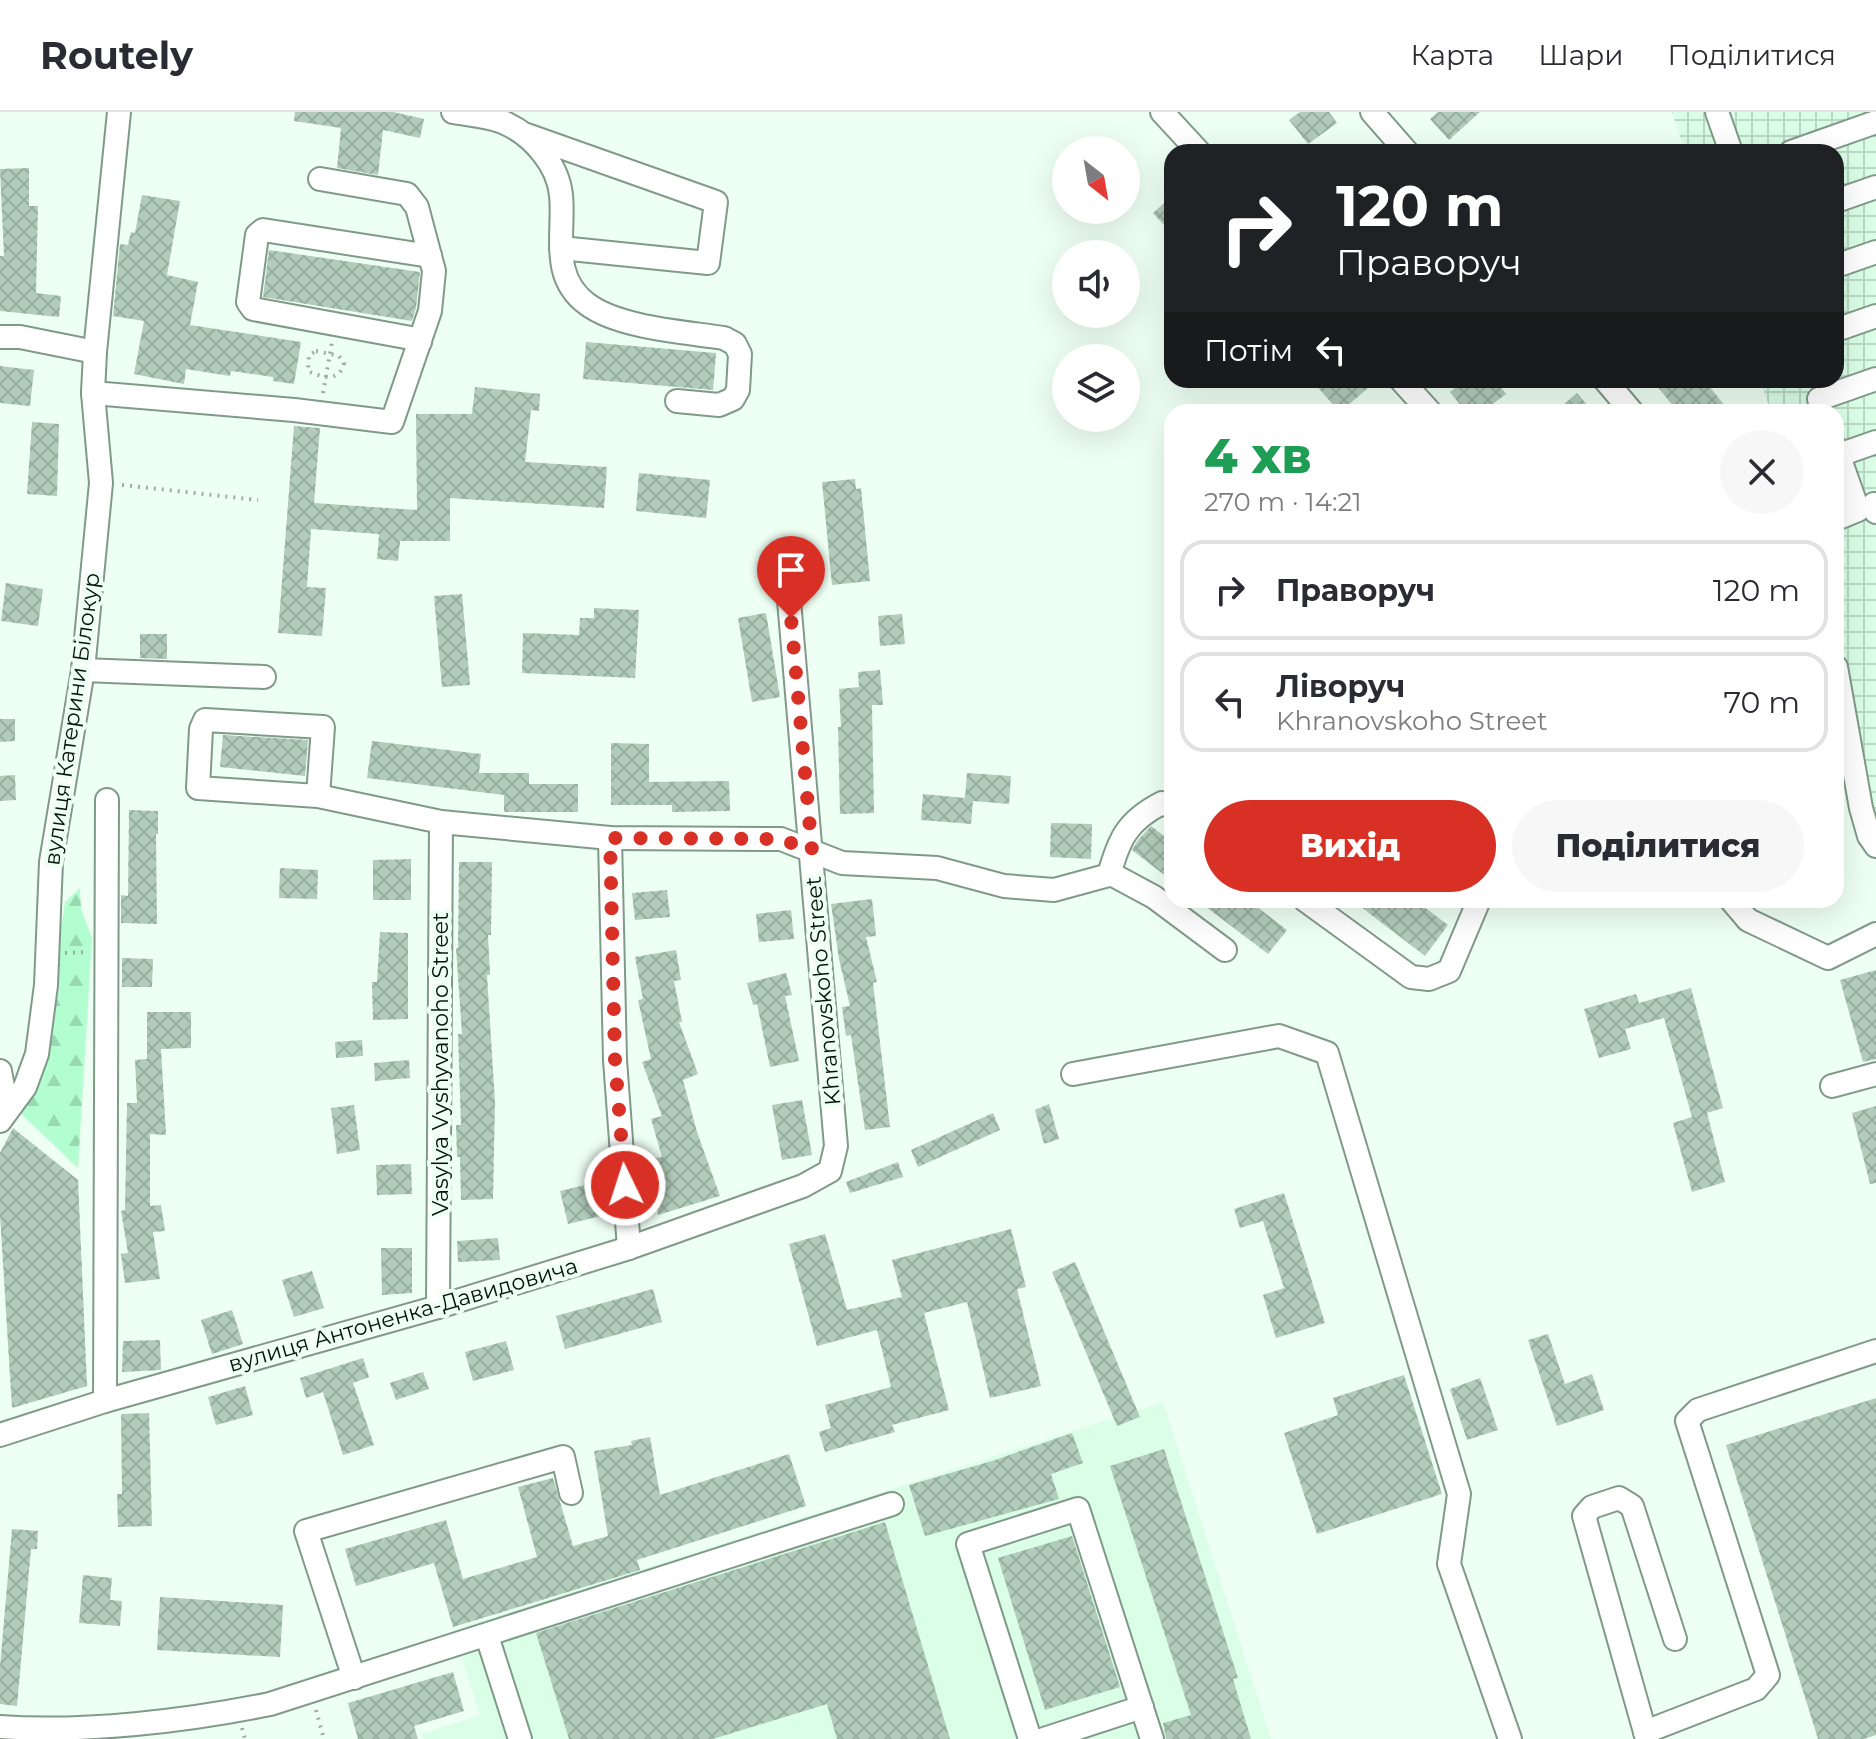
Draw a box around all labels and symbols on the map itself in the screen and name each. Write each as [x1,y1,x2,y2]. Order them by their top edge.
north arrow [1052,136,1140,224]
pin [757,536,825,618]
street label: вулиця Катерини Білокур [38,571,106,867]
street label: Khranovskoho Street [800,875,846,1107]
street label: Vasylya Vyshyvanoho Street [427,912,454,1216]
position arrow [583,1143,667,1227]
street label: вулиця Антоненка-Давидовича [225,1252,581,1378]

